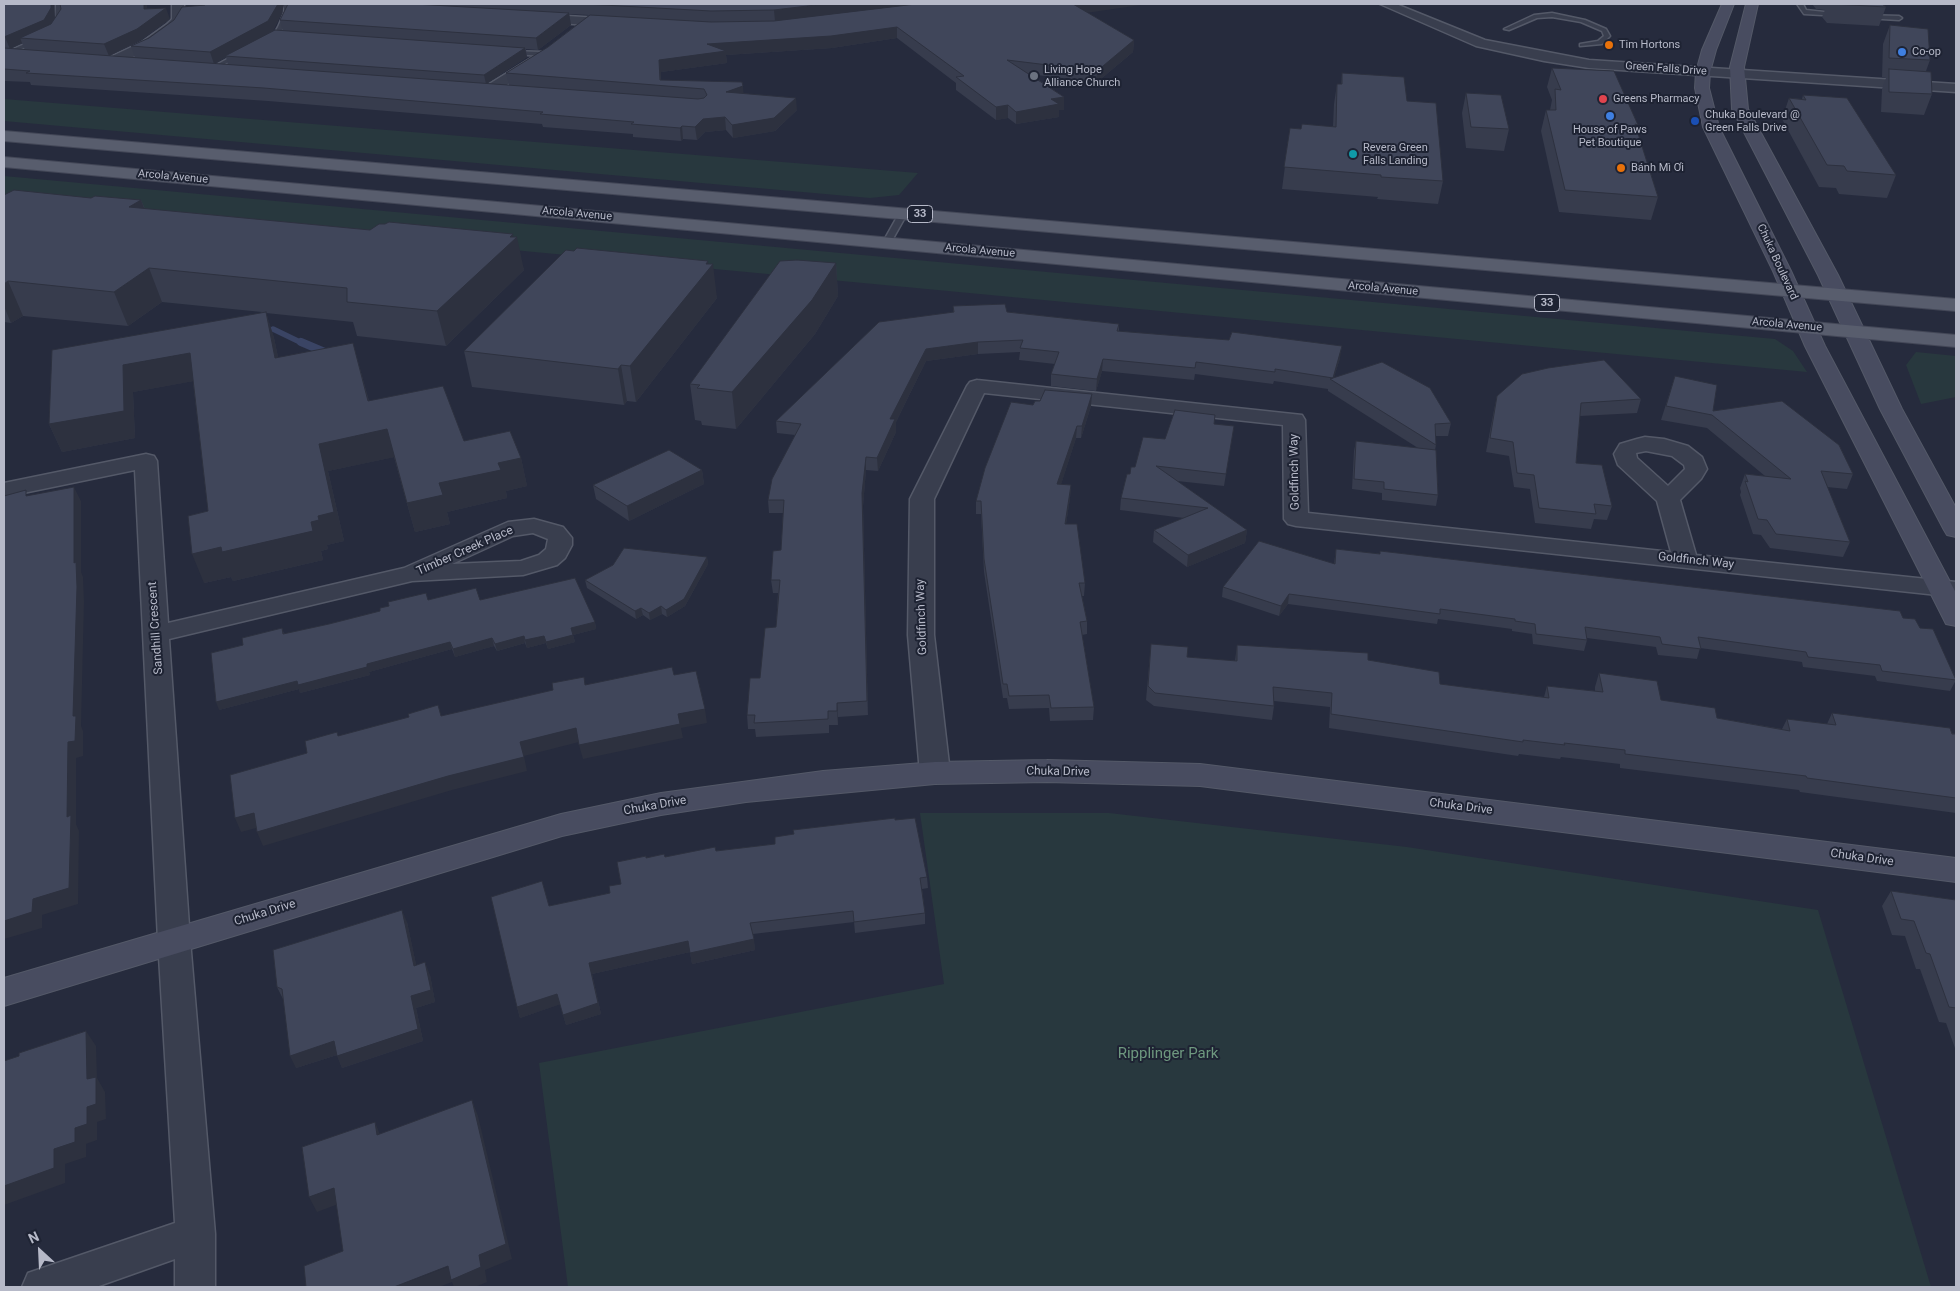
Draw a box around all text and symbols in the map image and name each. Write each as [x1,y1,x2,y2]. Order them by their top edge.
place label: Tim Hortons [1619,38,1680,52]
marker: Tim Hortons [1603,39,1615,51]
place label: Co-op [1912,45,1941,59]
marker: Co-op [1896,46,1908,58]
street label: Green Falls Drive [1625,60,1707,78]
place label: Living Hope Alliance Church [1044,63,1120,89]
marker: Living Hope Alliance Church [1028,70,1040,82]
place label: Greens Pharmacy [1613,92,1700,106]
marker: Greens Pharmacy [1597,93,1609,105]
place label: Chuka Boulevard @ Green Falls Drive [1705,108,1800,134]
marker: House of Paws Pet Boutique [1604,110,1616,122]
marker: Chuka Boulevard @ Green Falls Drive [1689,115,1701,127]
place label: House of Paws Pet Boutique [1573,123,1647,149]
place label: Revera Green Falls Landing [1363,141,1428,167]
marker: Revera Green Falls Landing [1347,148,1359,160]
place label: Bánh Mì Ơi [1631,161,1684,175]
marker: Bánh Mì Ơi [1615,162,1627,174]
street label: Arcola Avenue [137,167,209,187]
street label: Arcola Avenue [541,204,613,224]
road number: 33 [908,205,932,222]
street label: Chuka Boulevard [1754,222,1800,302]
street label: Arcola Avenue [944,241,1016,261]
street label: Arcola Avenue [1347,279,1419,299]
road number: 33 [1534,294,1560,312]
street label: Arcola Avenue [1751,315,1823,335]
street label: Goldfinch Way [1287,434,1303,510]
street label: Timber Creek Place [415,523,515,579]
street label: Goldfinch Way [1657,550,1735,572]
street label: Goldfinch Way [913,579,931,655]
street label: Sandhill Crescent [146,581,166,675]
street label: Chuka Drive [1026,764,1090,780]
street label: Chuka Drive [622,793,688,819]
street label: Chuka Drive [1429,796,1493,818]
street label: Chuka Drive [1830,846,1894,870]
street label: Chuka Drive [232,897,298,929]
park label: Ripplinger Park [1118,1045,1218,1063]
north arrow [15,1226,65,1276]
text: N [26,1228,42,1247]

